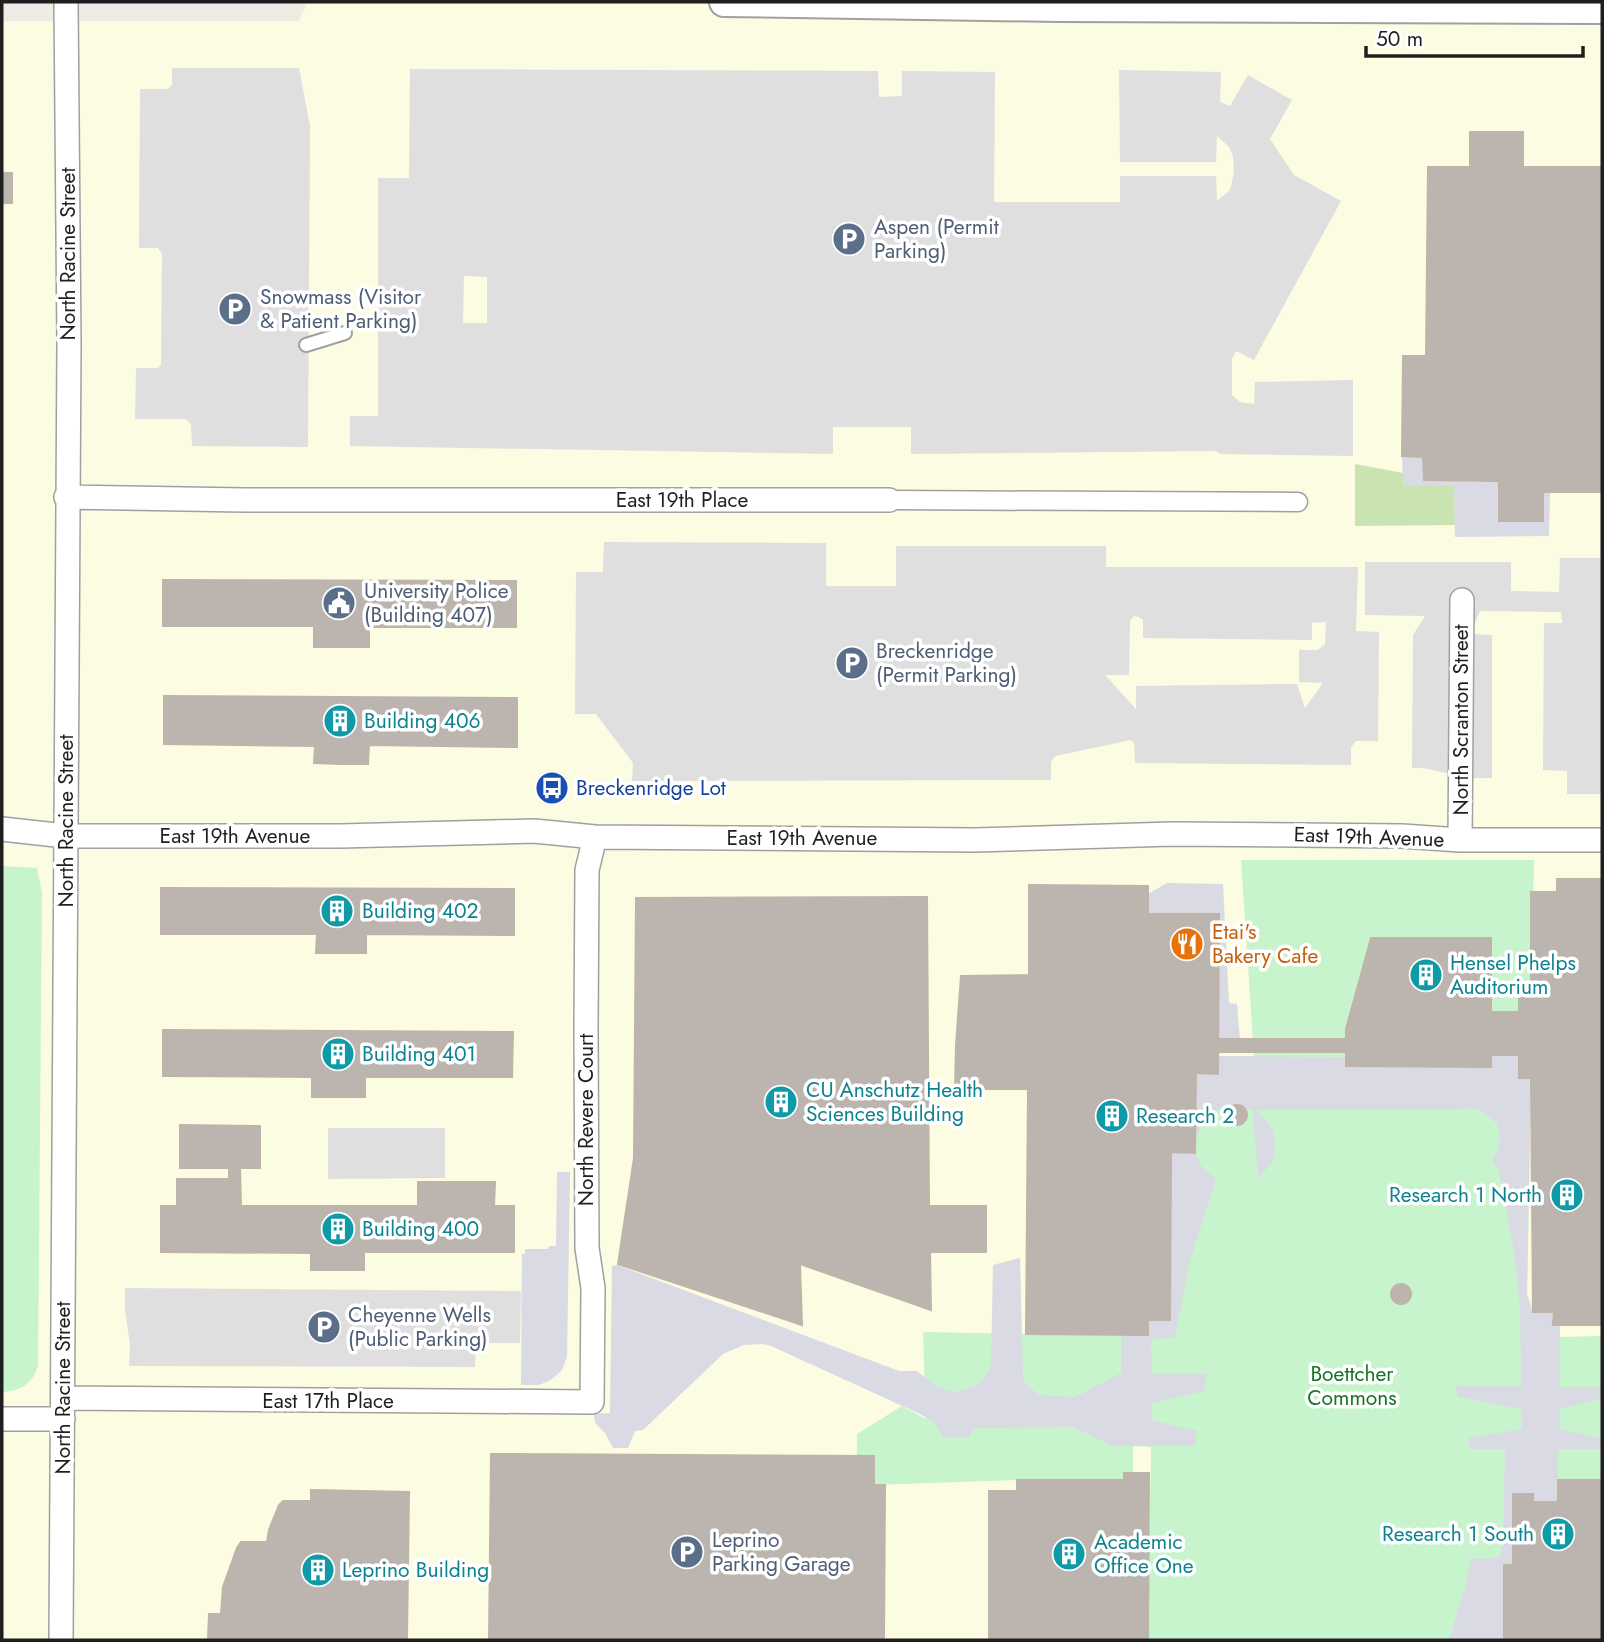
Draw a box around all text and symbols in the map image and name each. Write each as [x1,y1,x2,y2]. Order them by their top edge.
scale bar [1366,14,1583,58]
text: 50 m [1376,24,1423,54]
street label: North Racine Street [53,168,83,340]
place label: Aspen (Permit Parking) [874,212,999,266]
parking icon: Aspen (Permit Parking) [830,220,868,258]
place label: Snowmass (Visitor & Patient Parking) [260,282,422,336]
parking icon: Snowmass (Visitor & Patient Parking) [216,290,254,328]
street label: East 19th Place [616,485,749,515]
place label: University Police (Building 407) [364,576,509,630]
public building icon: University Police (Building 407) [320,584,358,622]
street label: North Scranton Street [1446,624,1476,816]
place label: Breckenridge (Permit Parking) [876,636,1017,690]
parking icon: Breckenridge (Permit Parking) [833,644,871,682]
building icon: Building 406 [321,702,359,740]
place label: Building 406 [364,706,481,736]
street label: North Racine Street [51,735,81,907]
bus stop icon: Breckenridge Lot [533,769,571,807]
place label: Breckenridge Lot [576,773,726,803]
street label: East 19th Avenue [1293,819,1445,855]
street label: East 19th Avenue [160,821,311,851]
street label: East 19th Avenue [727,823,878,853]
building icon: Building 402 [318,892,356,930]
place label: Building 402 [362,896,479,926]
place label: Etai's Bakery Cafe [1212,917,1318,971]
restaurant icon: Etai's Bakery Cafe [1168,925,1206,963]
place label: Hensel Phelps Auditorium [1450,948,1576,1002]
building icon: Hensel Phelps Auditorium [1407,956,1445,994]
street label: North Revere Court [571,1034,601,1206]
building icon: Building 401 [319,1035,357,1073]
place label: Building 401 [362,1039,476,1069]
place label: CU Anschutz Health Sciences Building [806,1075,983,1129]
building icon: CU Anschutz Health Sciences Building [762,1083,800,1121]
building icon: Research 2 [1093,1097,1131,1135]
place label: Research 2 [1136,1101,1234,1131]
building icon: Research 1 North [1548,1176,1586,1214]
place label: Research 1 North [1389,1180,1542,1210]
building icon: Building 400 [319,1210,357,1248]
place label: Building 400 [362,1214,479,1244]
place label: Cheyenne Wells (Public Parking) [348,1300,491,1354]
street label: North Racine Street [48,1302,78,1474]
parking icon: Cheyenne Wells (Public Parking) [305,1308,343,1346]
park label: Boettcher Commons [1307,1359,1397,1413]
street label: East 17th Place [262,1386,394,1416]
building icon: Research 1 South [1539,1515,1577,1553]
place label: Research 1 South [1382,1519,1534,1549]
place label: Leprino Parking Garage [712,1525,851,1579]
place label: Academic Office One [1094,1527,1194,1581]
parking icon: Leprino Parking Garage [668,1533,706,1571]
building icon: Academic Office One [1050,1535,1088,1573]
building icon: Leprino Building [299,1551,337,1589]
place label: Leprino Building [342,1555,489,1585]

